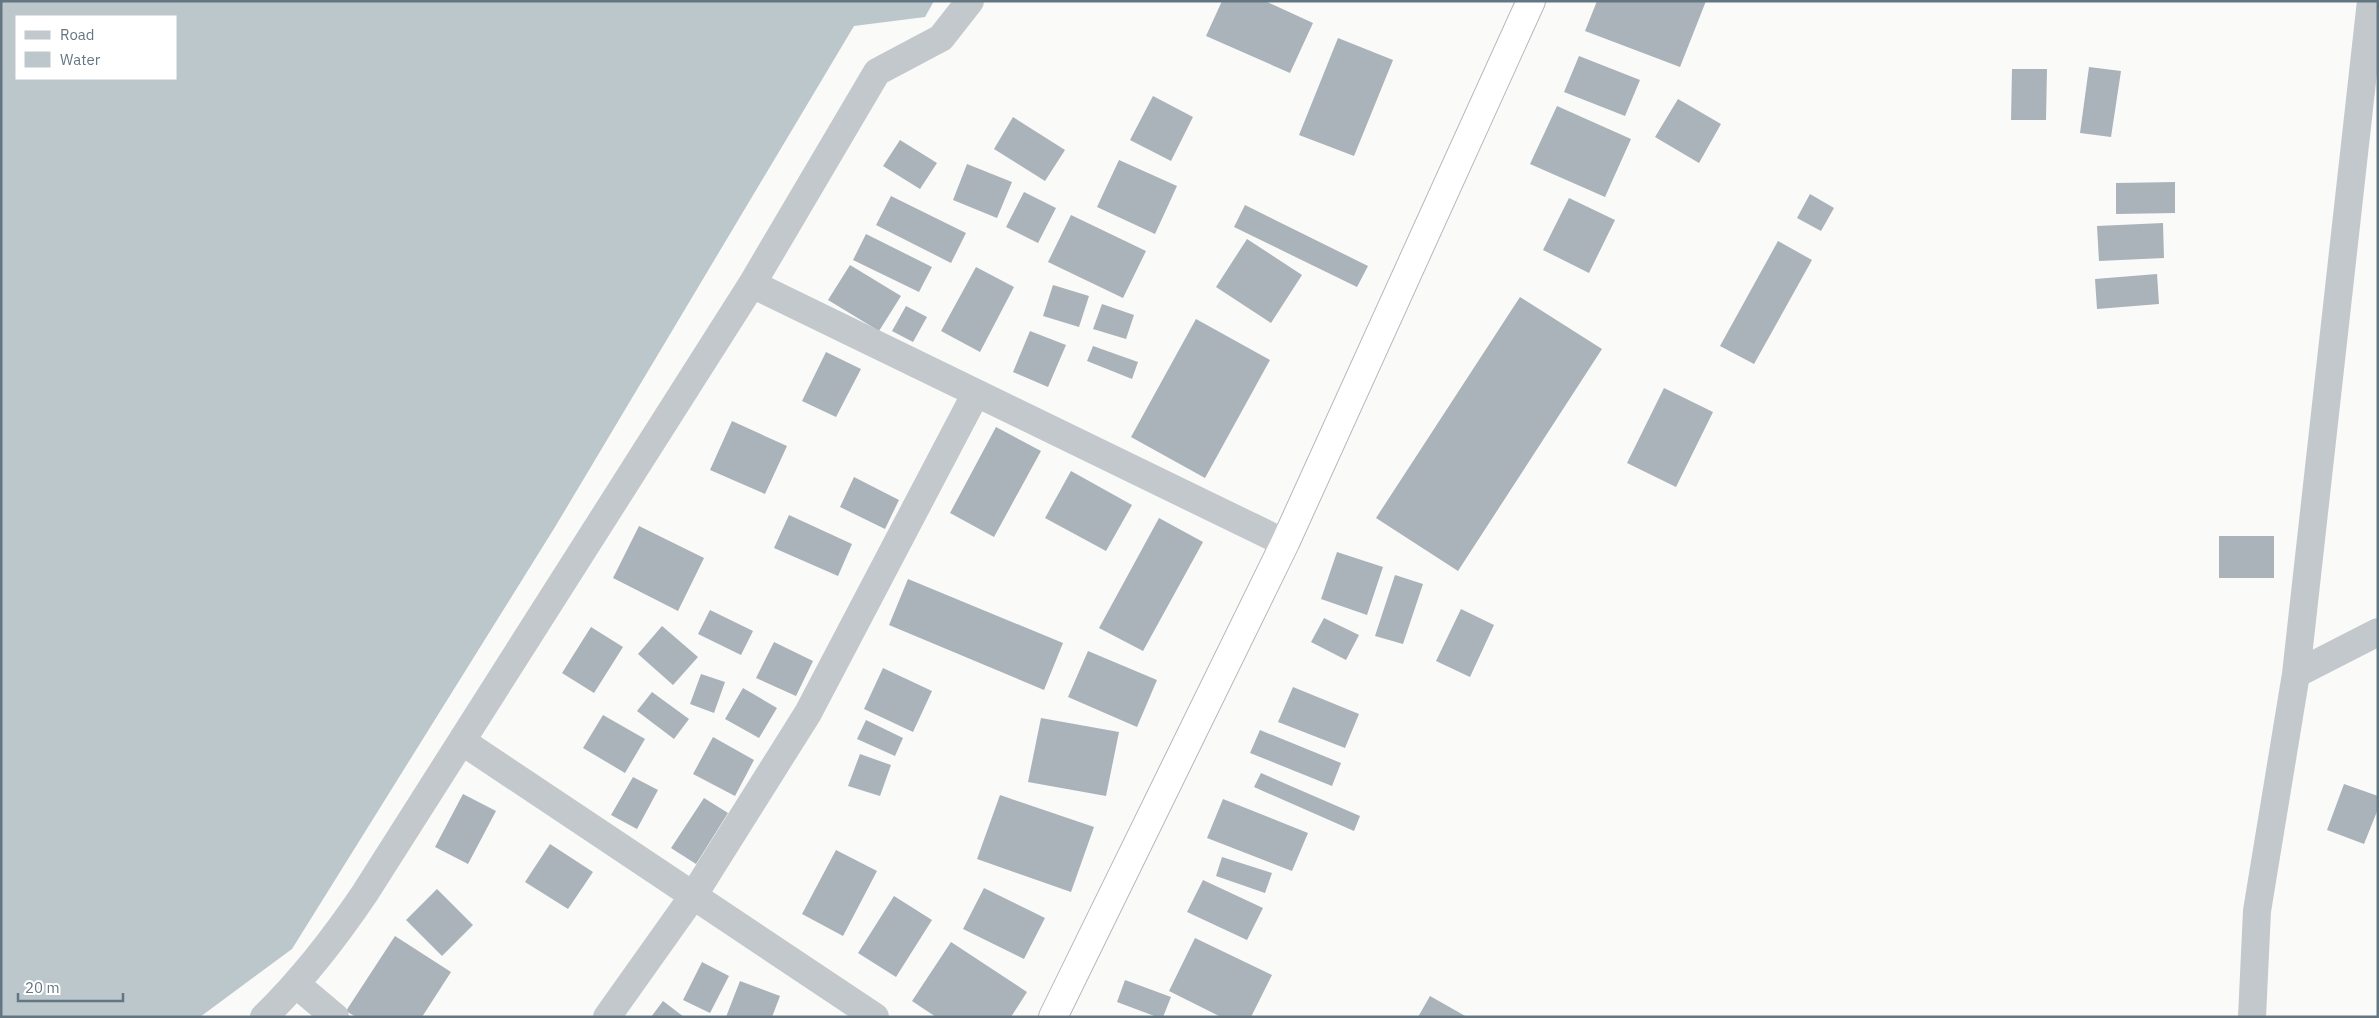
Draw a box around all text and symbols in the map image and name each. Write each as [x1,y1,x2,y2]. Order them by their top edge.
legend [15,15,178,80]
text: Road [60,25,95,44]
text: Water [60,50,101,69]
scale bar [18,970,122,1002]
text: 20 m [25,978,60,997]

